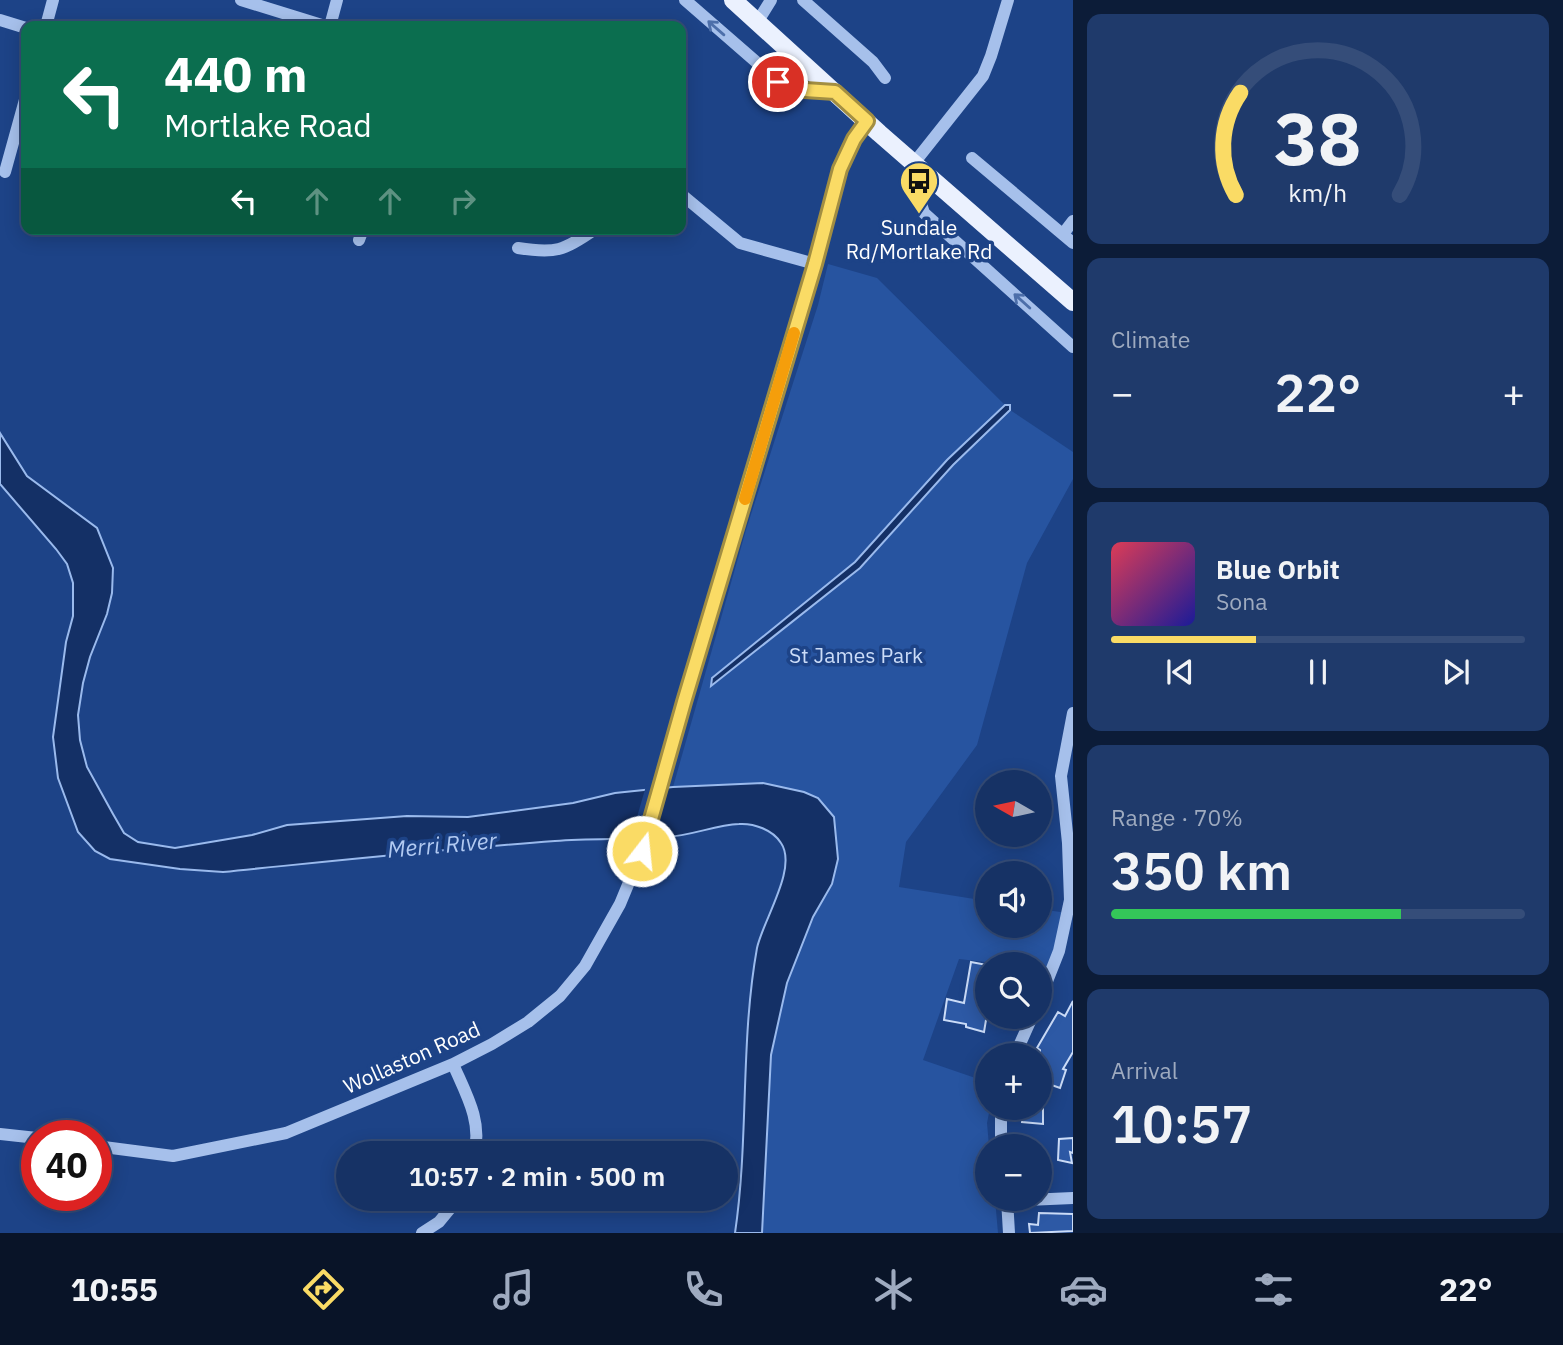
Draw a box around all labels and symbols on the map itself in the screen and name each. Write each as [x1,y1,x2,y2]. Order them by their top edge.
one-way arrow [707,20,725,36]
pin [748,52,808,112]
bus stop icon: Sundale Rd/Mortlake Rd [898,160,940,215]
place label: Sundale Rd/Mortlake Rd [846,213,992,265]
one-way arrow [1013,293,1031,309]
park label: St James Park [789,641,923,669]
north arrow [975,770,1052,847]
position arrow [605,814,679,888]
water label: Merri River [386,824,498,864]
street label: Wollaston Road [339,1014,484,1100]
speed limit sign: 40 [21,1120,112,1211]

